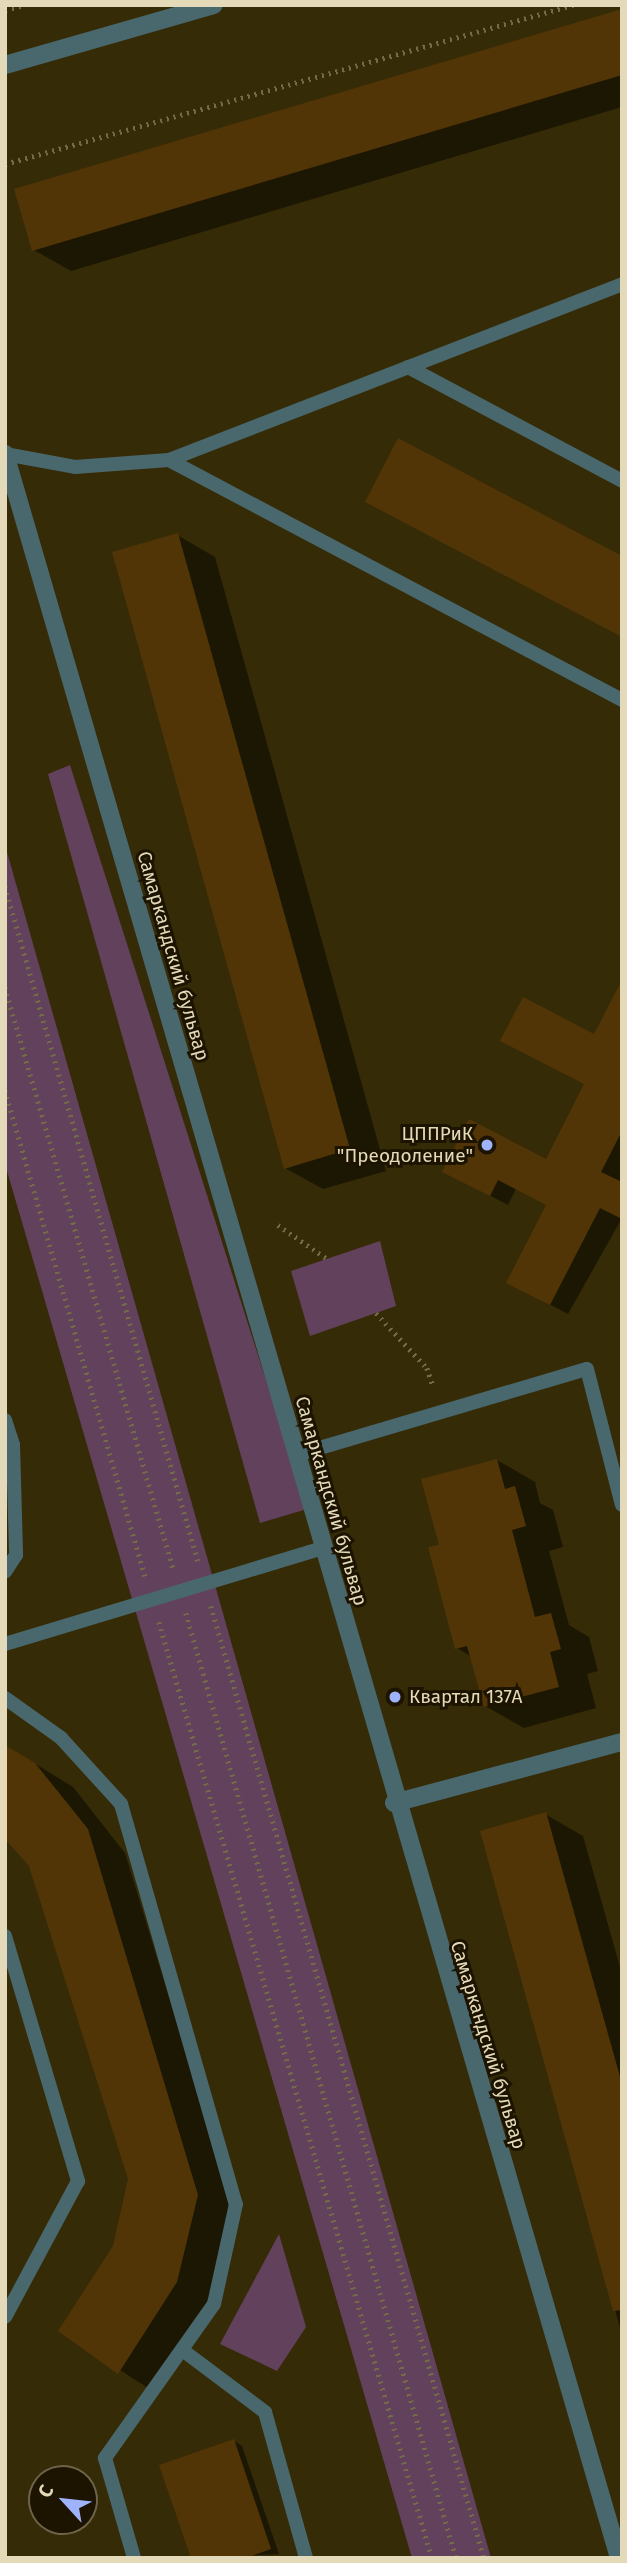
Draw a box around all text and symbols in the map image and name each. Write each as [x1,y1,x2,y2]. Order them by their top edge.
street label: Самаркандский бульвар [132,849,214,1063]
place label: ЦППРиК "Преодоление" [337,1123,473,1167]
marker: ЦППРиК "Преодоление" [479,1137,495,1153]
street label: Самаркандский бульвар [290,1394,372,1608]
place label: Квартал 137А [409,1686,522,1708]
marker: Квартал 137А [387,1689,403,1705]
street label: Самаркандский бульвар [445,1938,531,2152]
north arrow [28,2465,98,2535]
text: С [33,2481,58,2501]

